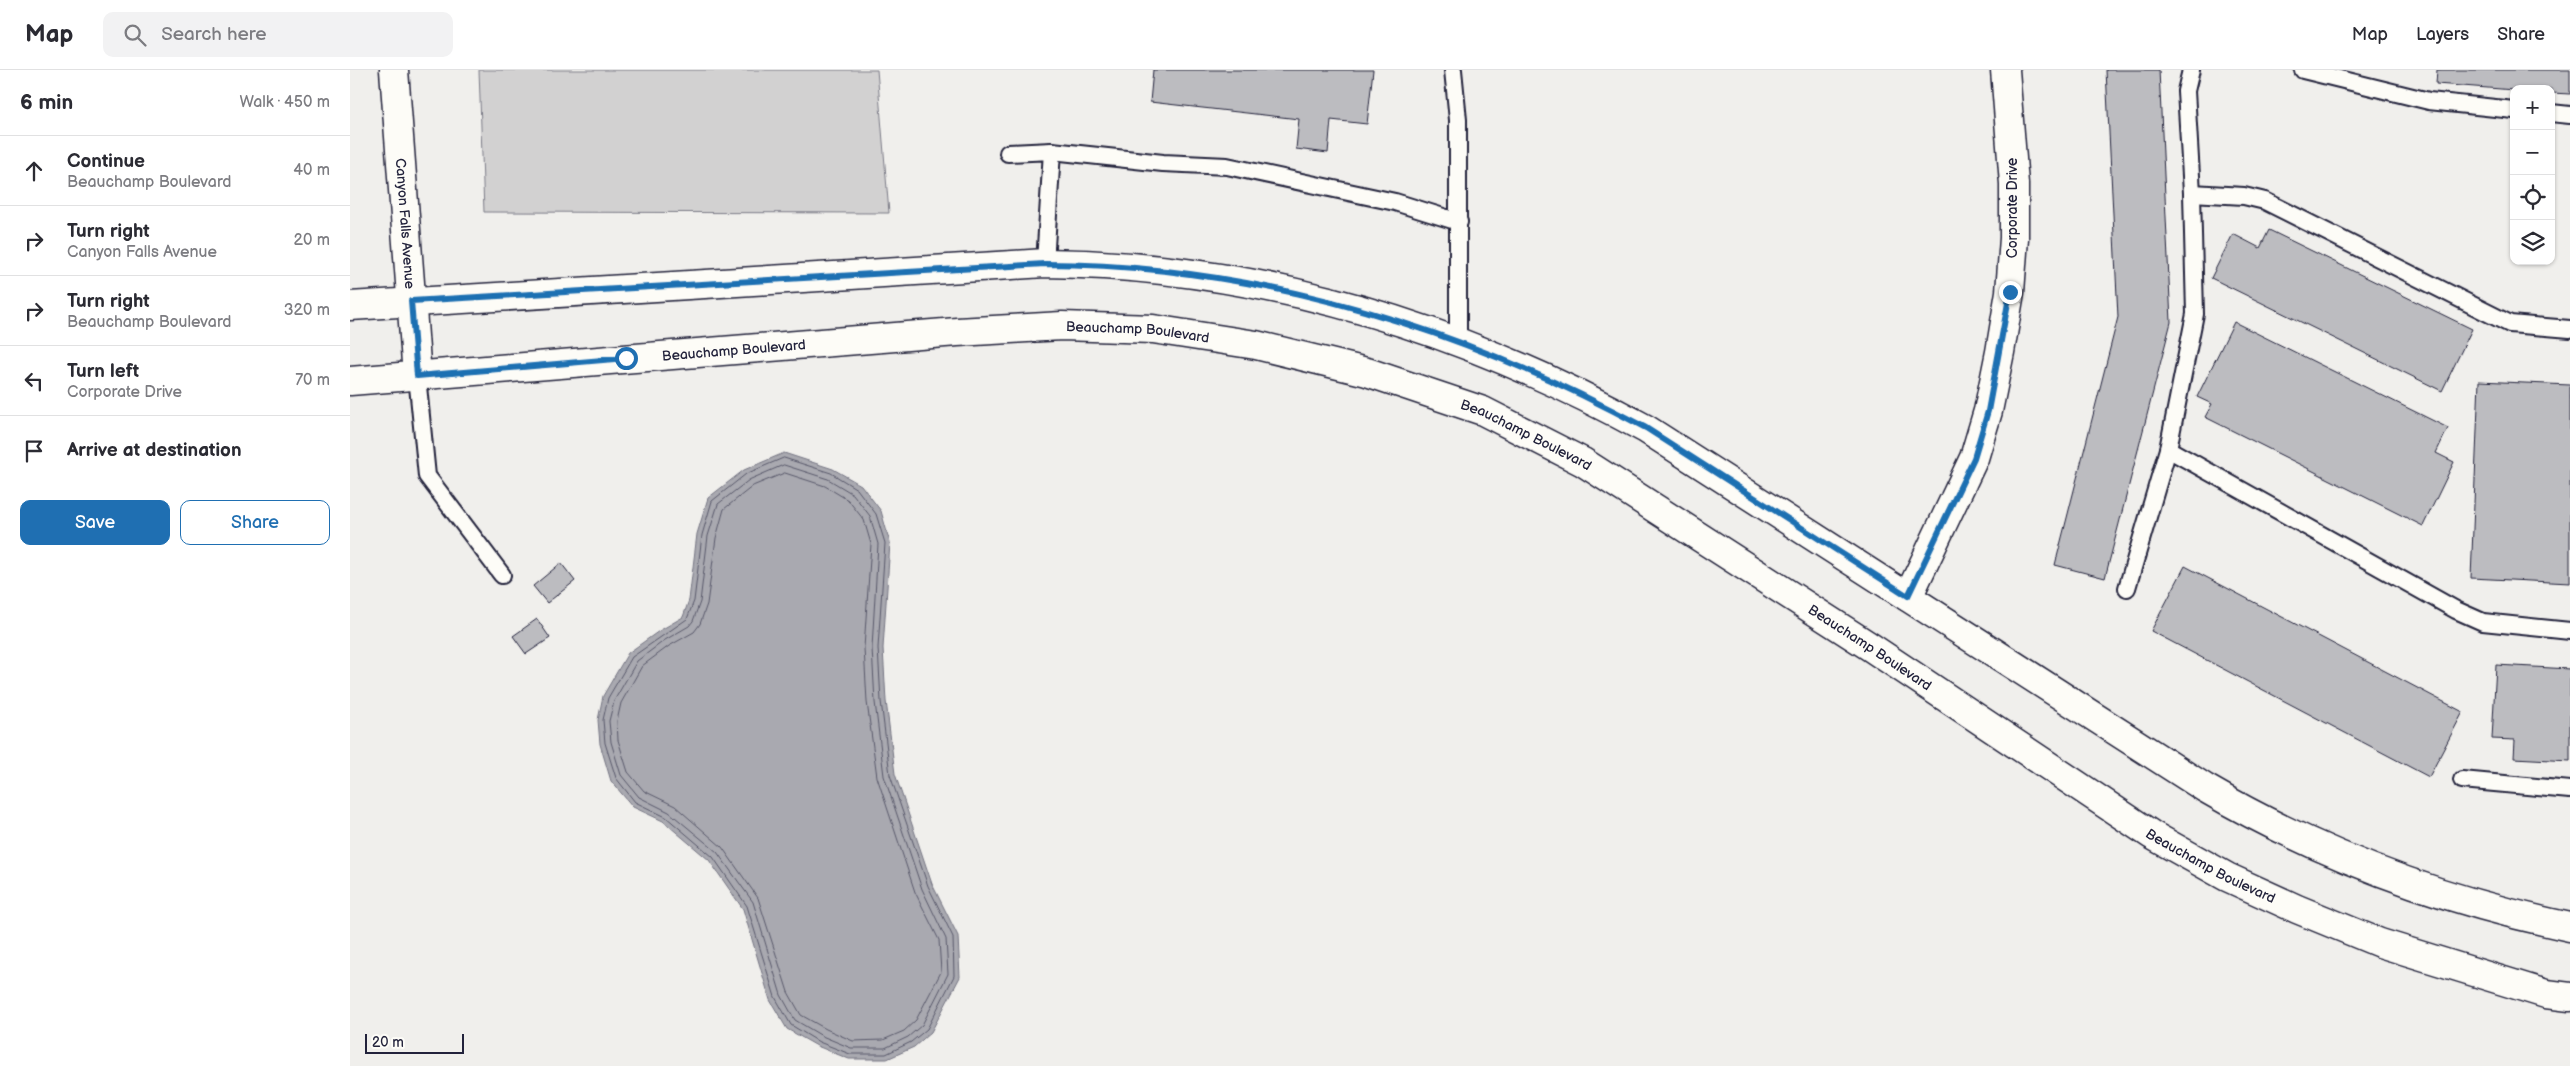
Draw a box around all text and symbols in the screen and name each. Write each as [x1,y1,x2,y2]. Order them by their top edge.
search box [103,12,453,57]
text: Map [25,20,73,49]
icon: search [121,21,149,49]
text: Search here [161,23,267,46]
text: Map [2352,24,2388,45]
text: Layers [2416,24,2469,45]
text: Share [2497,24,2545,45]
map controls [2510,85,2555,265]
button: + [2510,85,2555,130]
text: 6 min [20,90,73,115]
text: Walk · 450 m [240,93,330,112]
button: − [2510,130,2555,175]
text: Continue [67,150,145,173]
icon: ahead [20,157,48,185]
street label: Canyon Falls Avenue [392,158,418,290]
street label: Corporate Drive [2004,158,2021,258]
text: 40 m [293,161,330,180]
text: Beauchamp Boulevard [67,173,232,192]
button: locate [2510,175,2555,220]
text: Turn right [67,220,150,243]
button: layers [2510,220,2555,265]
icon: right [20,227,48,255]
text: 20 m [294,231,330,250]
text: Canyon Falls Avenue [67,243,217,262]
route end [1999,281,2022,304]
text: Turn right [67,290,150,313]
icon: right [20,297,48,325]
text: 320 m [284,301,330,320]
text: Beauchamp Boulevard [67,313,232,332]
street label: Beauchamp Boulevard [1066,318,1210,347]
street label: Beauchamp Boulevard [661,336,806,365]
route start [615,347,638,370]
text: Turn left [67,360,139,383]
icon: left [20,367,48,395]
text: 70 m [295,371,330,390]
text: Corporate Drive [67,383,182,402]
street label: Beauchamp Boulevard [1458,396,1595,474]
icon: arrive [20,437,48,465]
text: Arrive at destination [67,439,242,462]
button: Save [20,500,170,545]
button: Share [180,500,330,545]
street label: Beauchamp Boulevard [1805,601,1935,694]
street label: Beauchamp Boulevard [2142,825,2278,907]
scale bar [365,1031,464,1054]
text: 20 m [372,1034,404,1051]

